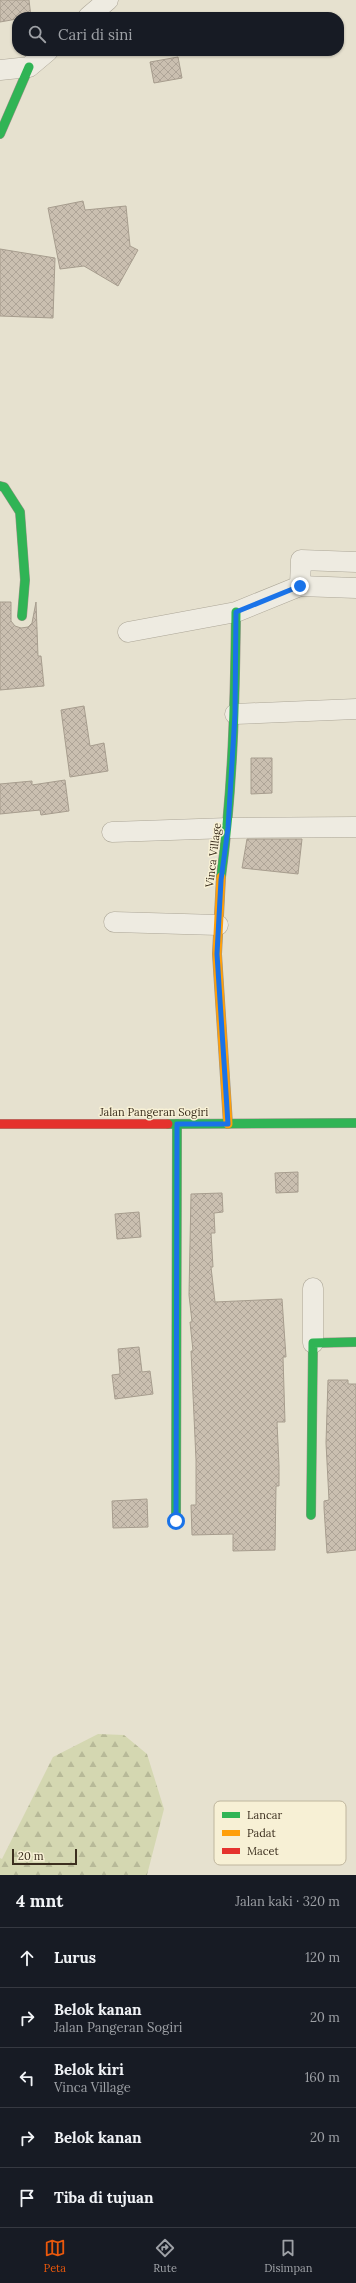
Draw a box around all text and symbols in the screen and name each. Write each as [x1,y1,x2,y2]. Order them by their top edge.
search box [12,12,344,56]
icon: search [26,23,48,45]
text: Cari di sini [58,25,133,44]
route end [291,577,309,595]
street label: Vinca Village [202,822,224,889]
street label: Jalan Pangeran Sogiri [99,1105,208,1119]
route start [167,1512,185,1530]
legend [214,1801,346,1865]
text: Lancar [247,1808,282,1822]
text: Padat [247,1826,276,1840]
text: Macet [247,1844,279,1858]
scale bar [12,1847,77,1866]
text: 20 m [18,1849,43,1863]
text: 4 mnt [16,1890,63,1912]
text: Jalan kaki · 320 m [235,1893,340,1910]
icon: ahead [16,1947,38,1969]
text: Lurus [54,1948,96,1967]
text: 120 m [305,1949,340,1966]
text: Belok kanan [54,2000,142,2019]
icon: right [16,2007,38,2029]
text: 20 m [310,2009,340,2026]
text: Jalan Pangeran Sogiri [54,2019,182,2036]
text: Belok kiri [54,2060,124,2079]
icon: left [16,2067,38,2089]
text: 160 m [305,2069,340,2086]
text: Vinca Village [54,2079,131,2096]
icon: right [16,2127,38,2149]
text: Belok kanan [54,2128,142,2147]
text: 20 m [310,2129,340,2146]
icon: arrive [16,2187,38,2209]
text: Tiba di tujuan [54,2188,153,2207]
tab: Peta [44,2237,66,2275]
tab: Rute [153,2237,177,2275]
tab: Disimpan [264,2237,312,2275]

